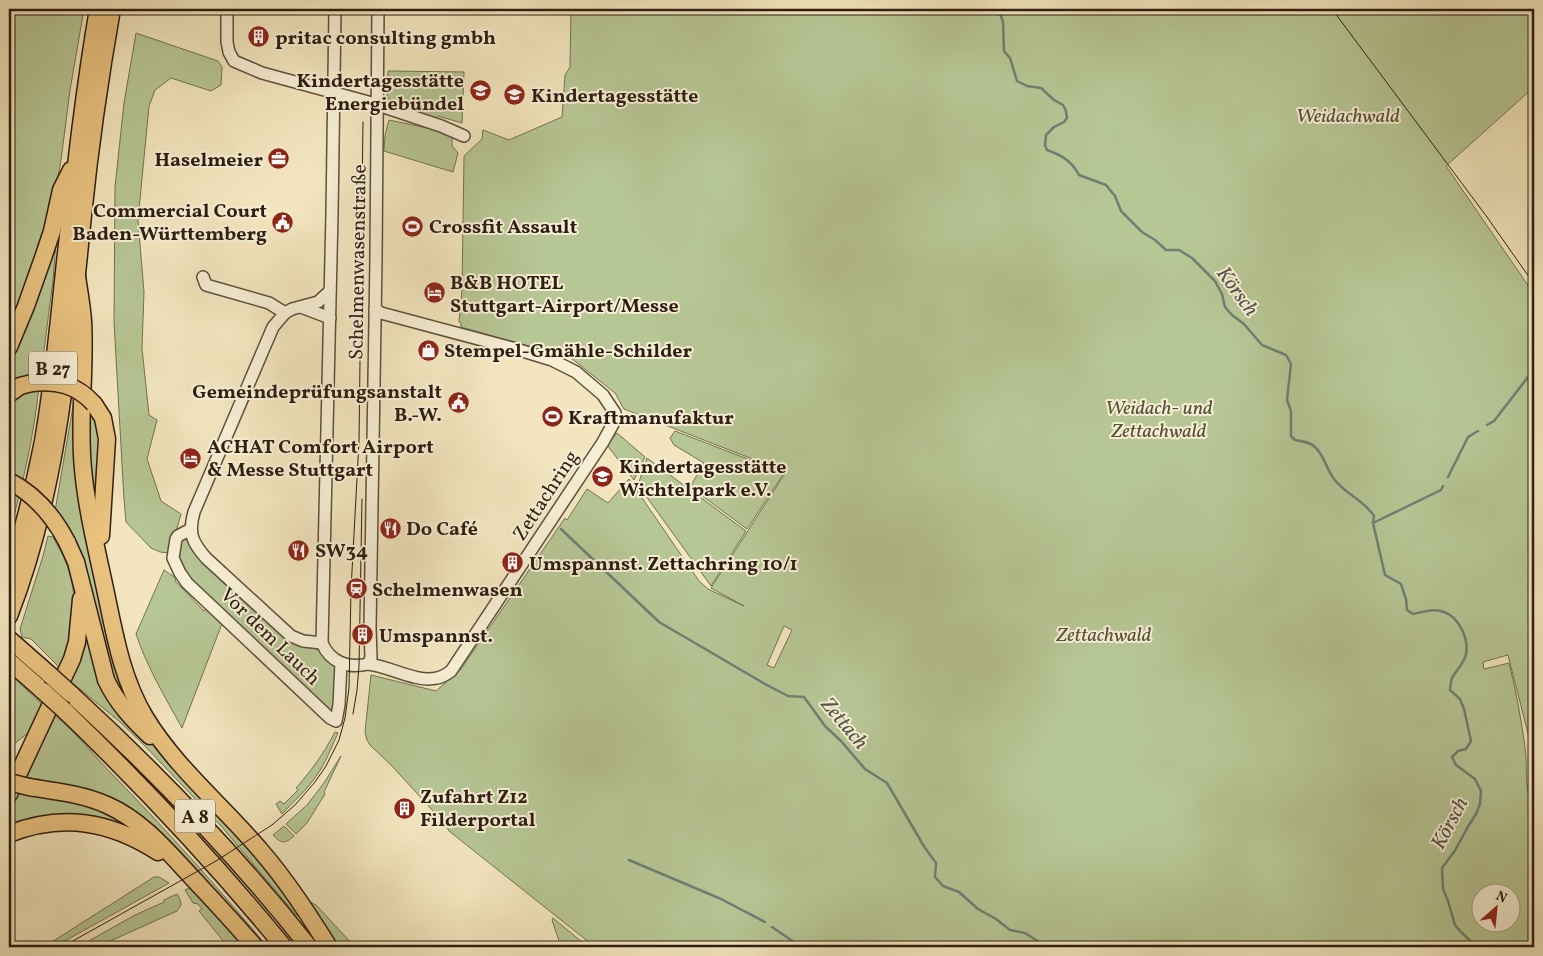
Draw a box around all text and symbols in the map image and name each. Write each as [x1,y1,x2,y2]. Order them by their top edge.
building icon: pritac consulting gmbh [247,25,271,49]
place label: pritac consulting gmbh [275,25,496,53]
place label: Kindertagesstätte Energiebündel [297,68,464,119]
school or university icon: Kindertagesstätte Energiebündel [468,79,492,103]
school or university icon: Kindertagesstätte [503,83,527,107]
place label: Kindertagesstätte [531,83,698,111]
park label: Weidachwald [1296,103,1400,131]
place label: Haselmeier [155,147,263,175]
office icon: Haselmeier [267,147,291,171]
street label: Schelmenwasenstraße [343,164,375,360]
place label: Commercial Court Baden-Württemberg [72,198,267,249]
public building icon: Commercial Court Baden-Württemberg [271,210,295,234]
sports icon: Crossfit Assault [401,214,425,238]
place label: Crossfit Assault [429,214,578,242]
water label: Körsch [1209,261,1265,323]
place label: B&B HOTEL Stuttgart-Airport/Messe [450,270,679,321]
hotel icon: B&B HOTEL Stuttgart-Airport/Messe [422,281,446,305]
shop icon: Stempel-Gmähle-Schilder [416,338,440,362]
place label: Stempel-Gmähle-Schilder [444,338,693,366]
road number: B 27 [29,352,77,384]
place label: Gemeindeprüfungsanstalt B.-W. [192,379,442,430]
public building icon: Gemeindeprüfungsanstalt B.-W. [446,390,470,414]
park label: Weidach- und Zettachwald [1105,395,1213,446]
sports icon: Kraftmanufaktur [540,405,564,429]
place label: Kraftmanufaktur [568,405,734,433]
place label: ACHAT Comfort Airport & Messe Stuttgart [207,434,434,485]
street label: Zettachring [507,445,586,547]
hotel icon: ACHAT Comfort Airport & Messe Stuttgart [179,446,203,470]
place label: Kindertagesstätte Wichtelpark e.V. [619,454,786,505]
school or university icon: Kindertagesstätte Wichtelpark e.V. [591,465,615,489]
restaurant icon: Do Café [378,516,402,540]
place label: Do Café [406,516,478,544]
restaurant icon: SW34 [287,538,311,562]
place label: SW34 [315,538,368,566]
building icon: Umspannst. Zettachring 10/1 [501,551,525,575]
place label: Umspannst. Zettachring 10/1 [529,551,798,579]
station icon: Schelmenwasen [344,577,368,601]
place label: Schelmenwasen [372,577,523,605]
street label: Vor dem Lauch [213,582,326,693]
park label: Zettachwald [1056,622,1152,650]
building icon: Umspannst. [351,623,375,647]
place label: Umspannst. [379,623,493,651]
water label: Zettach [813,691,874,756]
place label: Zufahrt Z12 Filderportal [420,784,536,835]
water label: Körsch [1425,792,1476,855]
building icon: Zufahrt Z12 Filderportal [392,796,416,820]
road number: A 8 [175,799,215,832]
north arrow [1470,884,1520,934]
text: N [1492,887,1510,909]

